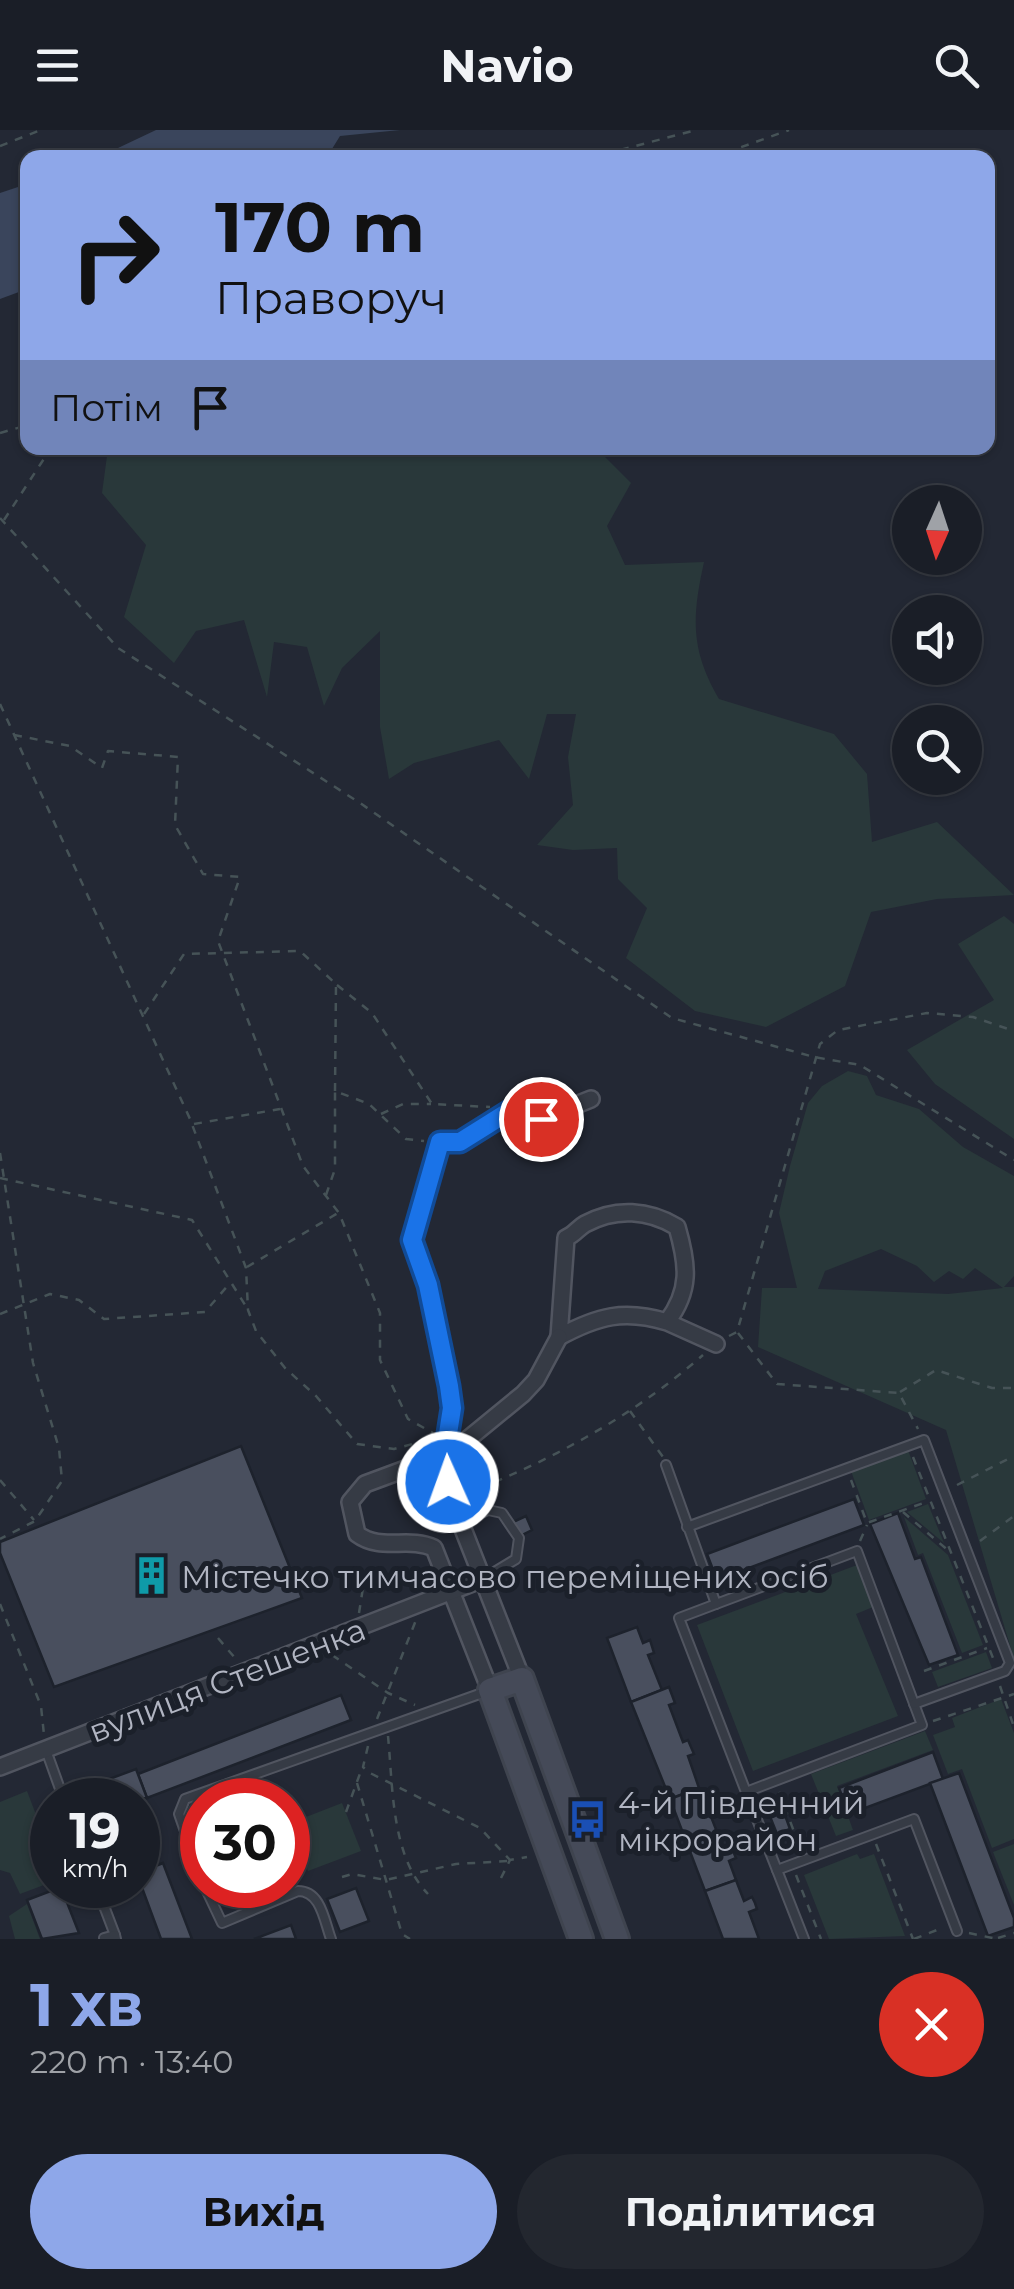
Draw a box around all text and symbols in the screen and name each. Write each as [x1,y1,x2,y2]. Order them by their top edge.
icon: menu [30,38,85,93]
text: Navio [440,38,574,93]
icon: search [929,38,984,93]
text: 170 m [215,184,425,270]
icon: right [50,190,180,320]
text: Праворуч [215,270,447,325]
icon: arrive [183,380,238,435]
text: Потім [50,384,163,431]
north arrow [892,485,982,575]
map controls [892,485,982,795]
button: sound [892,595,982,685]
button: search [892,705,982,795]
pin [499,1077,584,1162]
icon: arrive [514,1092,569,1147]
position arrow [396,1430,500,1534]
building icon: Містечко тимчасово переміщених осіб [130,1555,172,1597]
place label: Містечко тимчасово переміщених осіб [181,1557,828,1596]
street label: вулиця Стешенка [83,1609,371,1751]
speed limit sign: 30 [180,1778,310,1908]
place label: 4-й Південний мікрорайон [618,1783,865,1859]
bus stop icon: 4-й Південний мікрорайон [567,1799,609,1841]
text: 19 [69,1800,121,1861]
text: km/h [62,1853,128,1883]
text: 1 хв [30,1968,143,2041]
button: close [879,1972,984,2077]
text: 220 m · 13:40 [30,2042,233,2081]
button: Вихід [30,2154,497,2269]
button: Поділитися [517,2154,984,2269]

